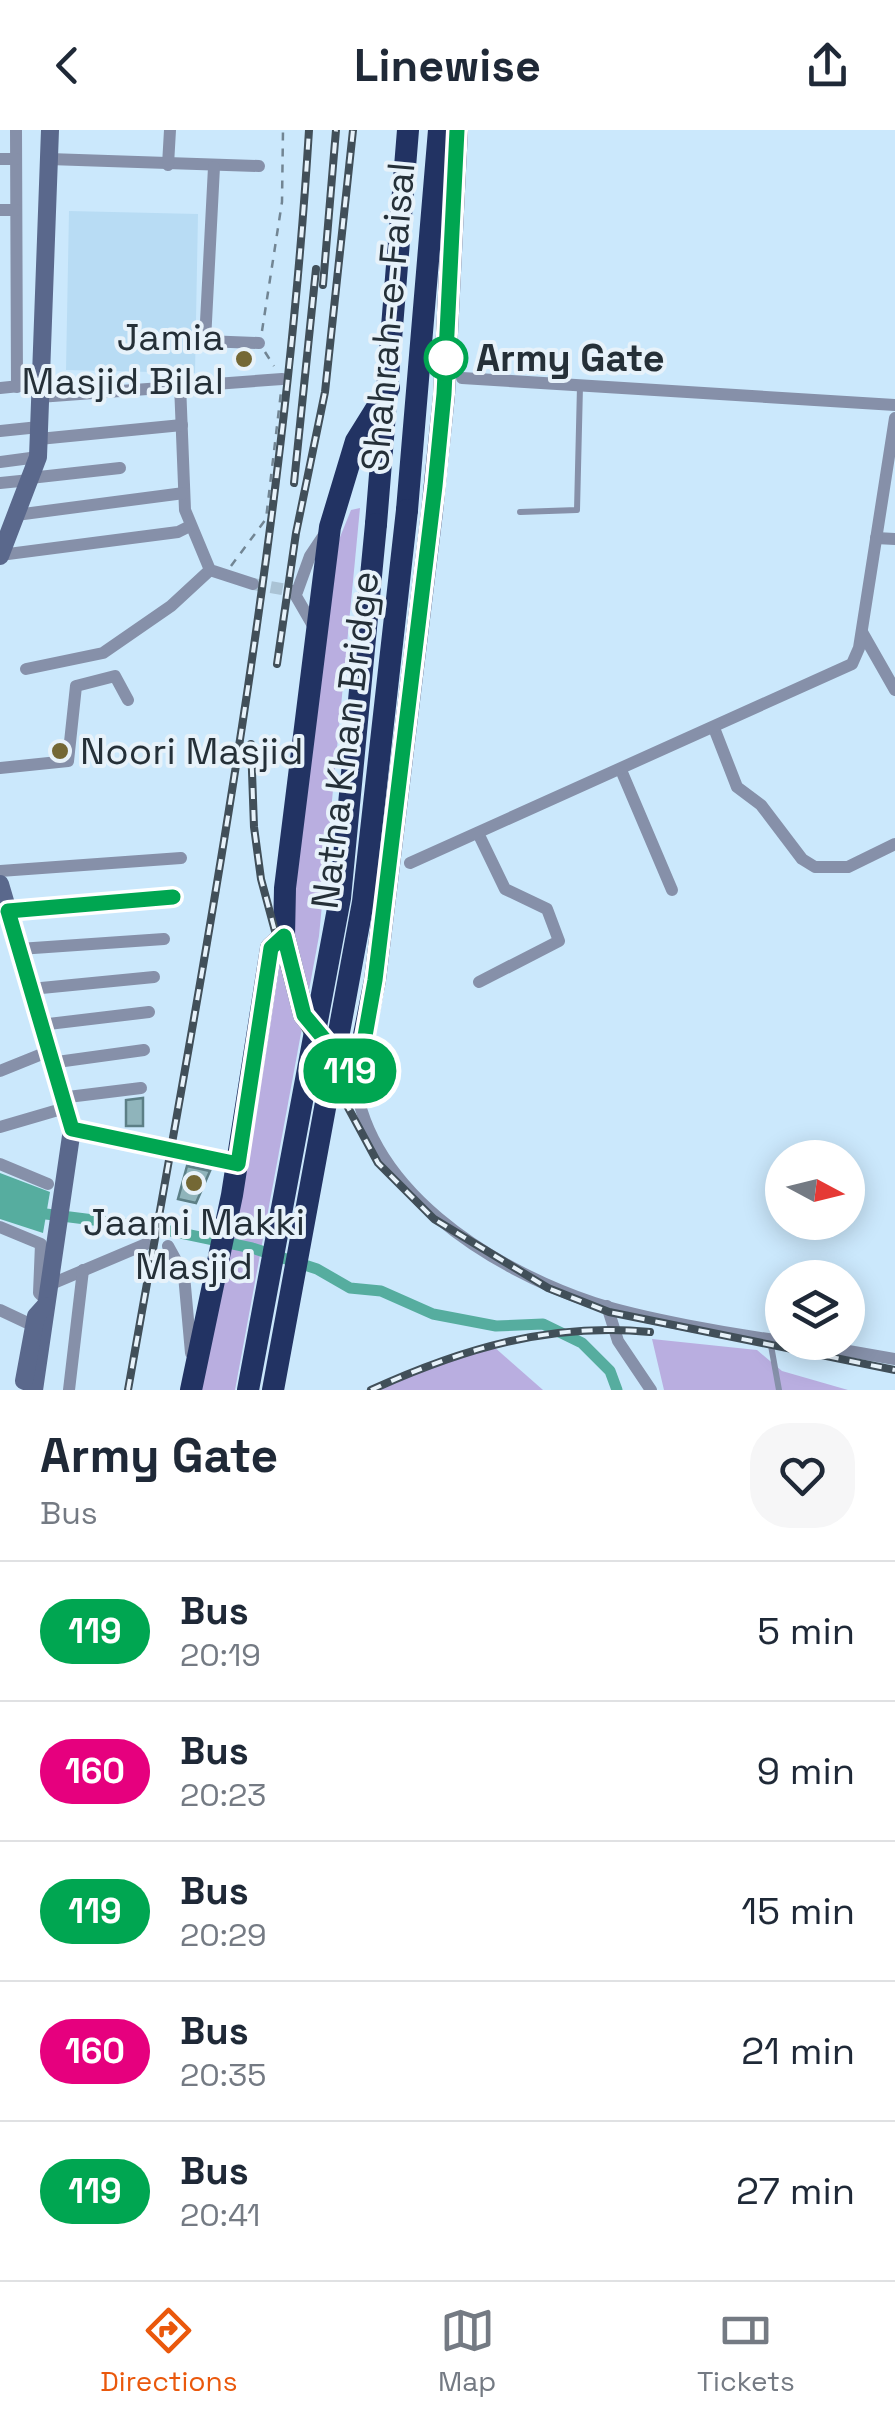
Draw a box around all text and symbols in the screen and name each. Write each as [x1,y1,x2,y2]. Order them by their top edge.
text: Linewise [354,37,541,94]
icon: back [40,38,95,93]
icon: share [800,38,855,93]
street label: Shahrah-e-Faisal [351,160,425,474]
place label: Jamia Masjid Bilal [22,313,224,405]
place label: Army Gate [476,334,665,382]
marker: Army Gate [425,337,467,379]
marker: Jamia Masjid Bilal [233,348,255,370]
street label: Natha Khan Bridge [300,568,390,912]
place label: Noori Masjid [80,727,303,775]
marker: Noori Masjid [49,740,71,762]
line badge: 119 [292,1038,408,1104]
text: 119 [323,1049,377,1093]
north arrow [765,1140,865,1240]
map controls [765,1140,865,1360]
marker: Jaami Makki Masjid [183,1172,205,1194]
place label: Jaami Makki Masjid [83,1198,305,1290]
button: layers [765,1260,865,1360]
button: heart [750,1423,855,1528]
text: Army Gate [40,1425,278,1486]
text: Bus [40,1493,98,1533]
text: Bus [180,1587,249,1635]
text: 5 min [757,1607,855,1655]
text: 119 [68,1609,122,1653]
text: 20:19 [180,1635,261,1675]
text: Bus [180,1727,249,1775]
text: 9 min [757,1747,855,1795]
text: 160 [65,1749,125,1793]
text: 20:23 [180,1775,266,1815]
text: Bus [180,1867,249,1915]
text: 15 min [741,1887,855,1935]
text: 119 [68,1889,122,1933]
text: 20:29 [180,1915,267,1955]
text: Bus [180,2007,249,2055]
text: 21 min [741,2027,855,2075]
text: 160 [65,2029,125,2073]
text: 20:35 [180,2055,266,2095]
text: Bus [180,2147,249,2195]
text: 27 min [736,2167,855,2215]
text: 119 [68,2169,122,2213]
text: 20:41 [180,2195,261,2235]
tab: Directions [100,2303,237,2399]
tab: Map [438,2303,496,2399]
tab: Tickets [697,2303,795,2399]

